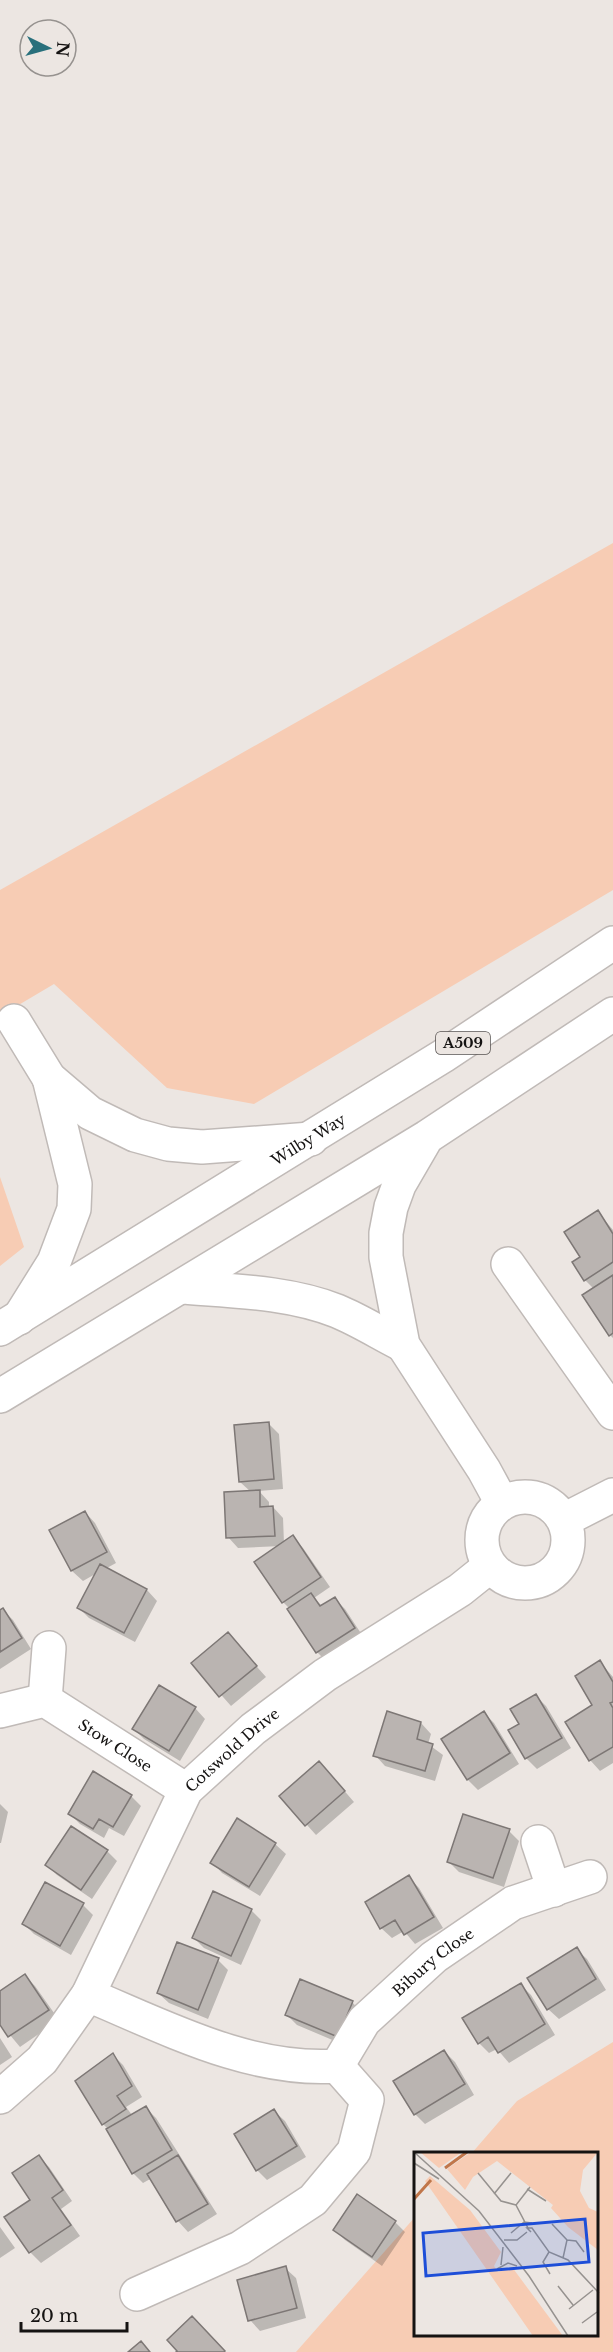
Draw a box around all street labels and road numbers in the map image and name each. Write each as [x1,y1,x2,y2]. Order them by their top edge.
road number: A509 [436,1032,490,1054]
street label: Wilby Way [267,1109,349,1170]
street label: Cotswold Drive [181,1703,283,1796]
street label: Stow Close [75,1715,156,1776]
street label: Bibury Close [388,1923,477,2000]

